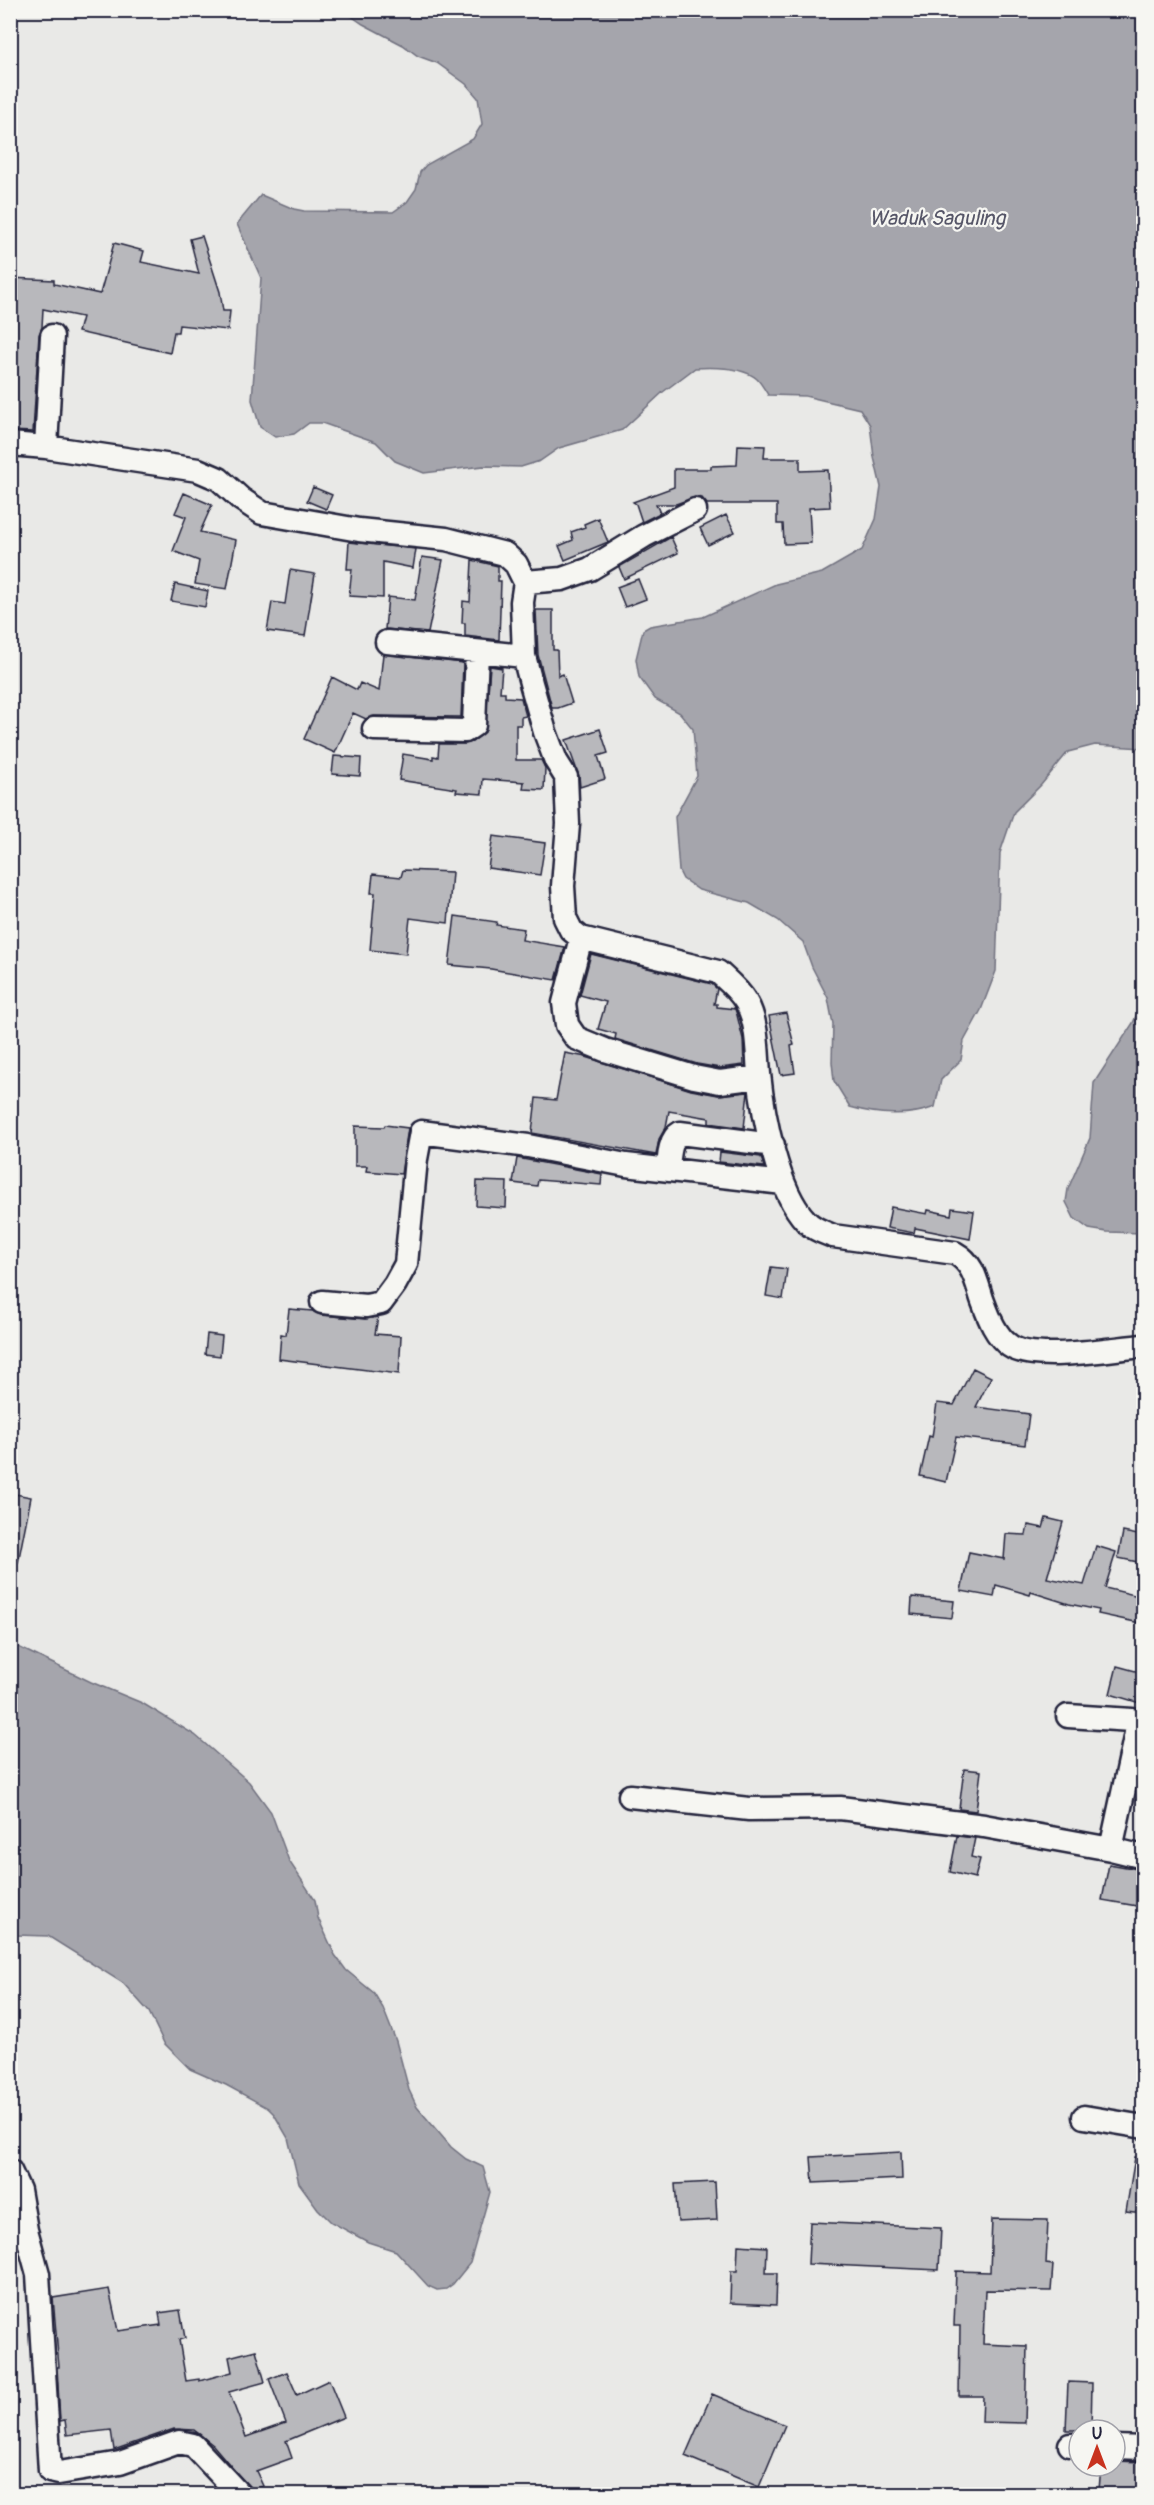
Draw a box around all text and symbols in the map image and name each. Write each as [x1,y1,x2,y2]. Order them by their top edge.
water label: Waduk Saguling [869,205,1006,232]
north arrow [1067,2418,1127,2478]
text: U [1092,2424,1103,2444]

